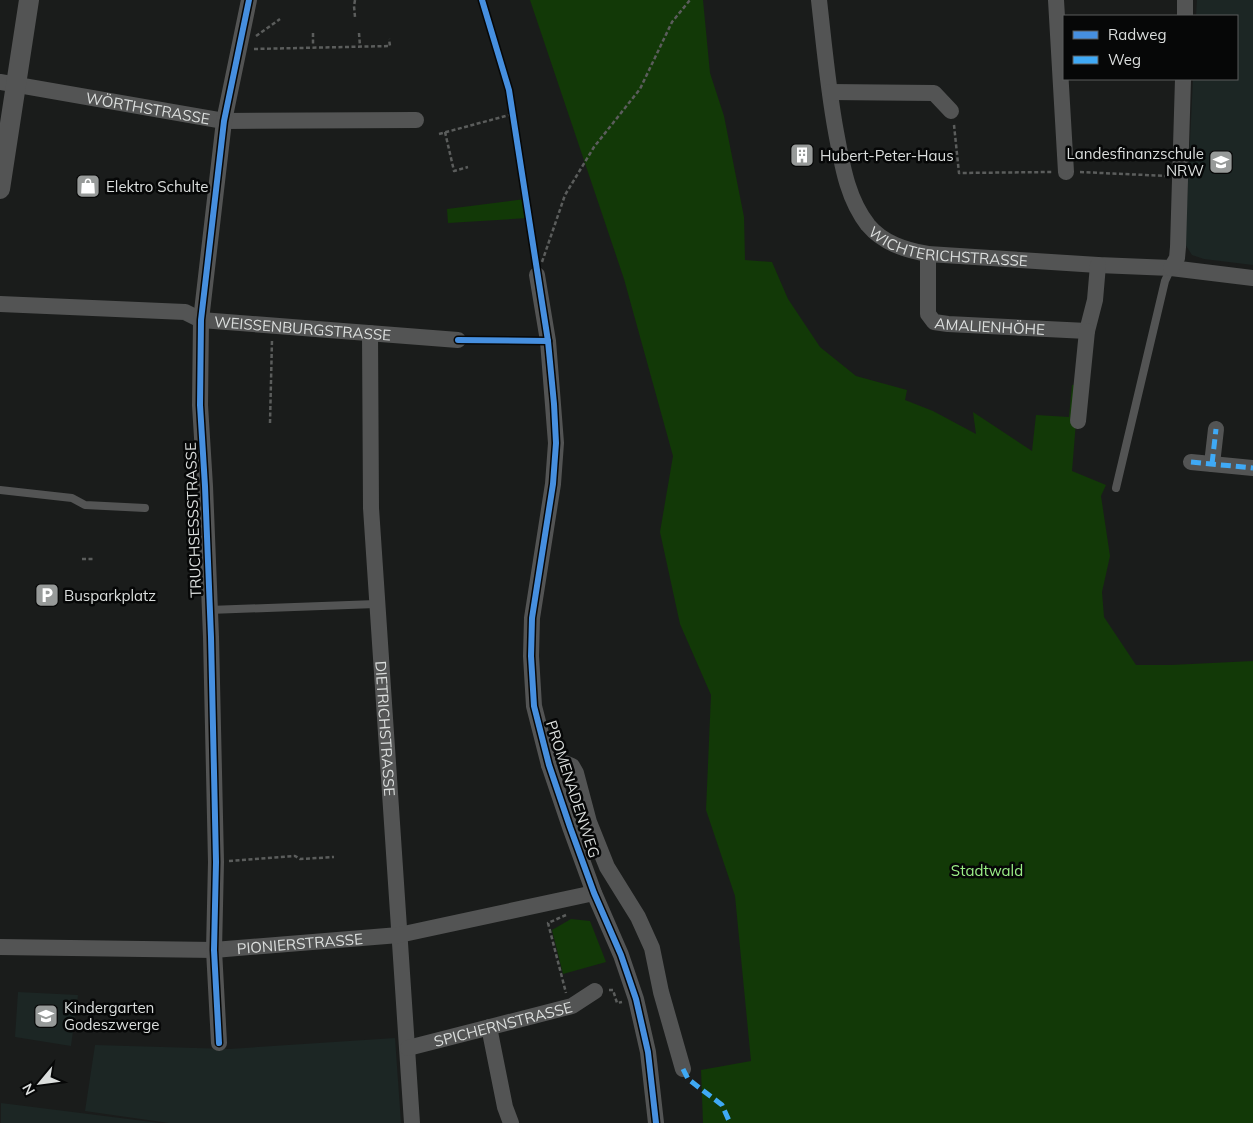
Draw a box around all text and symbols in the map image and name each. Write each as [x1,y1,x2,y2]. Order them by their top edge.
legend [1063,15,1238,80]
text: Radweg [1108,25,1166,44]
text: Weg [1108,50,1141,69]
street label: WÖRTHSTRASSE [84,88,211,128]
building icon: Hubert-Peter-Haus [789,142,815,168]
place label: Landesfinanzschule NRW [1066,144,1204,180]
place label: Hubert-Peter-Haus [820,146,954,165]
school or university icon: Landesfinanzschule NRW [1208,149,1234,175]
shop icon: Elektro Schulte [75,173,101,199]
place label: Elektro Schulte [106,177,208,196]
street label: WICHTERICHSTRASSE [865,222,1029,270]
street label: WEISSENBURGSTRASSE [213,312,392,344]
street label: AMALIENHÖHE [933,313,1046,338]
street label: TRUCHSESSSTRASSE [181,442,205,598]
parking icon: Busparkplatz [34,582,60,608]
place label: Busparkplatz [64,586,156,605]
street label: DIETRICHSTRASSE [372,660,400,797]
street label: PROMENADENWEG [542,718,604,860]
park label: Stadtwald [951,861,1023,880]
street label: PIONIERSTRASSE [236,928,364,958]
street label: SPICHERNSTRASSE [432,997,574,1051]
place label: Kindergarten Godeszwerge [64,998,159,1034]
school or university icon: Kindergarten Godeszwerge [33,1003,59,1029]
north arrow [15,1058,65,1108]
text: N [18,1080,39,1098]

